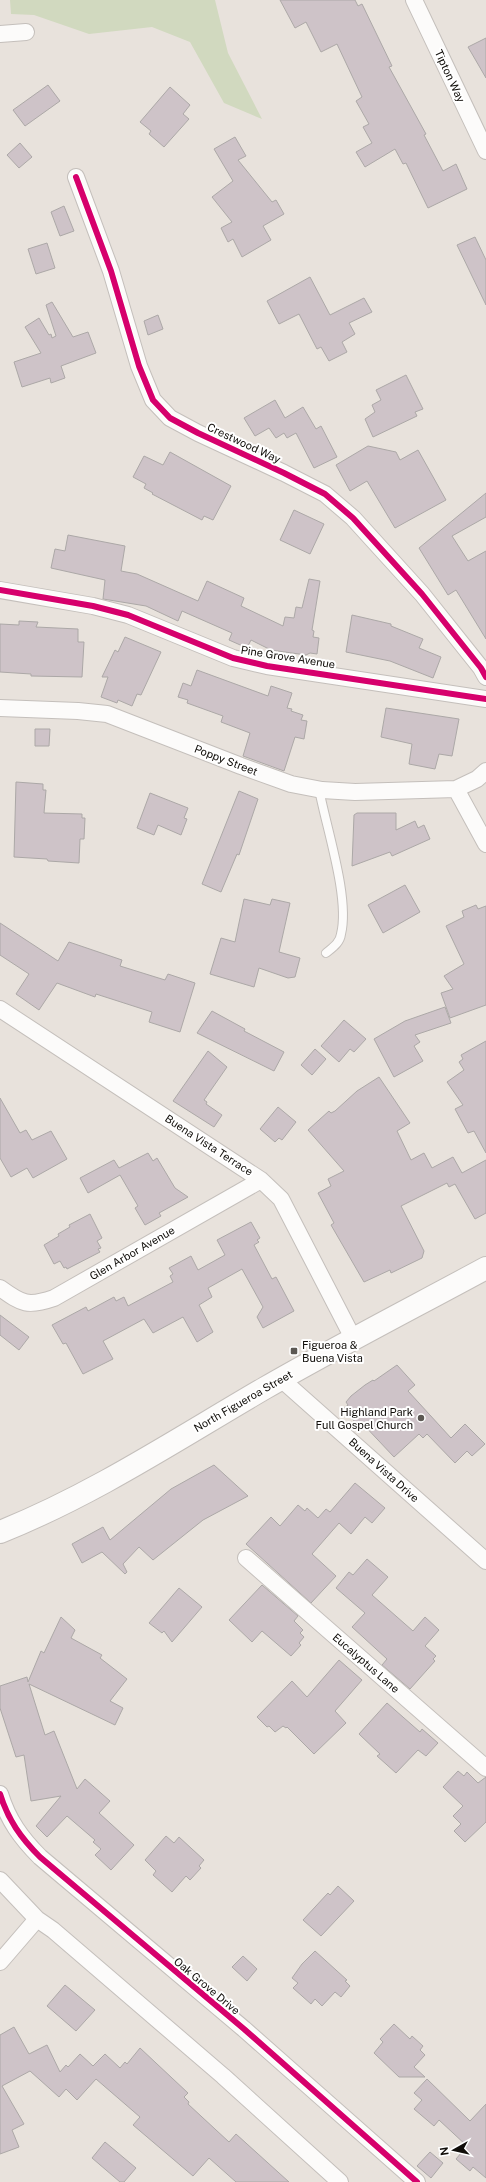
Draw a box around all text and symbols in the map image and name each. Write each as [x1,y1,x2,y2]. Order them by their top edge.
street label: Tipton Way [433,48,467,104]
street label: Crestwood Way [205,421,283,465]
street label: Pine Grove Avenue [240,644,336,670]
street label: Poppy Street [193,742,259,778]
street label: Buena Vista Terrace [163,1112,255,1178]
street label: Glen Arbor Avenue [87,1224,177,1282]
place label: Figueroa & Buena Vista [302,1339,363,1364]
marker: Figueroa & Buena Vista [289,1346,299,1356]
street label: North Figueroa Street [192,1368,294,1434]
place label: Highland Park Full Gospel Church [316,1406,413,1431]
marker: Highland Park Full Gospel Church [416,1413,426,1423]
street label: Buena Vista Drive [347,1436,421,1504]
street label: Eucalyptus Lane [330,1631,402,1695]
street label: Oak Grove Drive [172,1955,242,2017]
north arrow [434,2130,474,2170]
text: N [438,2146,451,2156]

